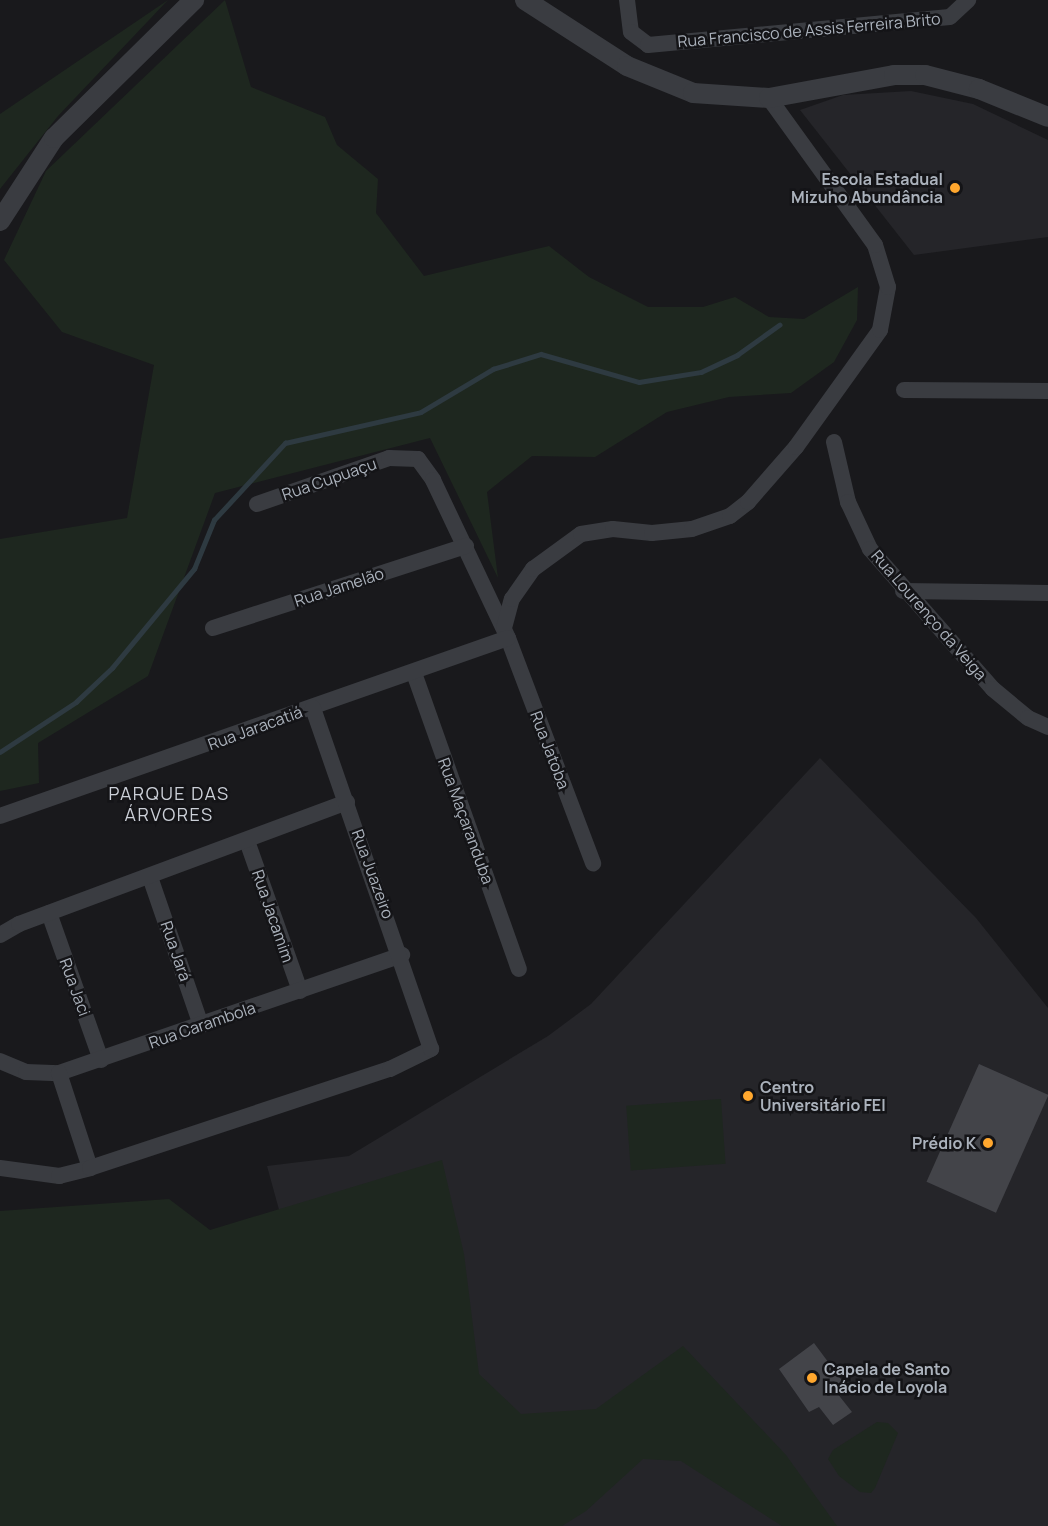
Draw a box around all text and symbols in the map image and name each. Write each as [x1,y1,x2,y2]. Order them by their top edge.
street label: Rua Francisco de Assis Ferreira Brito [677,9,941,51]
place label: Escola Estadual Mizuho Abundância [791,169,943,207]
marker: Escola Estadual Mizuho Abundância [948,181,962,195]
street label: Rua Cupuaçu [279,454,379,504]
street label: Rua Lourenço da Veiga [867,546,991,684]
street label: Rua Jamelão [292,564,386,610]
street label: Rua Jaracatiá [205,702,305,754]
street label: Rua Jatoba [526,708,574,792]
street label: Rua Maçaranduba [434,755,498,887]
district label: PARQUE DAS ÁRVORES [108,783,230,826]
street label: Rua Juazeiro [348,827,398,921]
street label: Rua Jacamim [248,867,298,965]
street label: Rua Jará [157,918,195,984]
street label: Rua Jaci [56,955,94,1019]
street label: Rua Carambola [146,998,258,1052]
place label: Centro Universitário FEI [760,1077,886,1115]
marker: Centro Universitário FEI [741,1089,755,1103]
place label: Prédio K [912,1133,976,1153]
marker: Prédio K [981,1136,995,1150]
place label: Capela de Santo Inácio de Loyola [824,1359,950,1397]
marker: Capela de Santo Inácio de Loyola [805,1371,819,1385]

